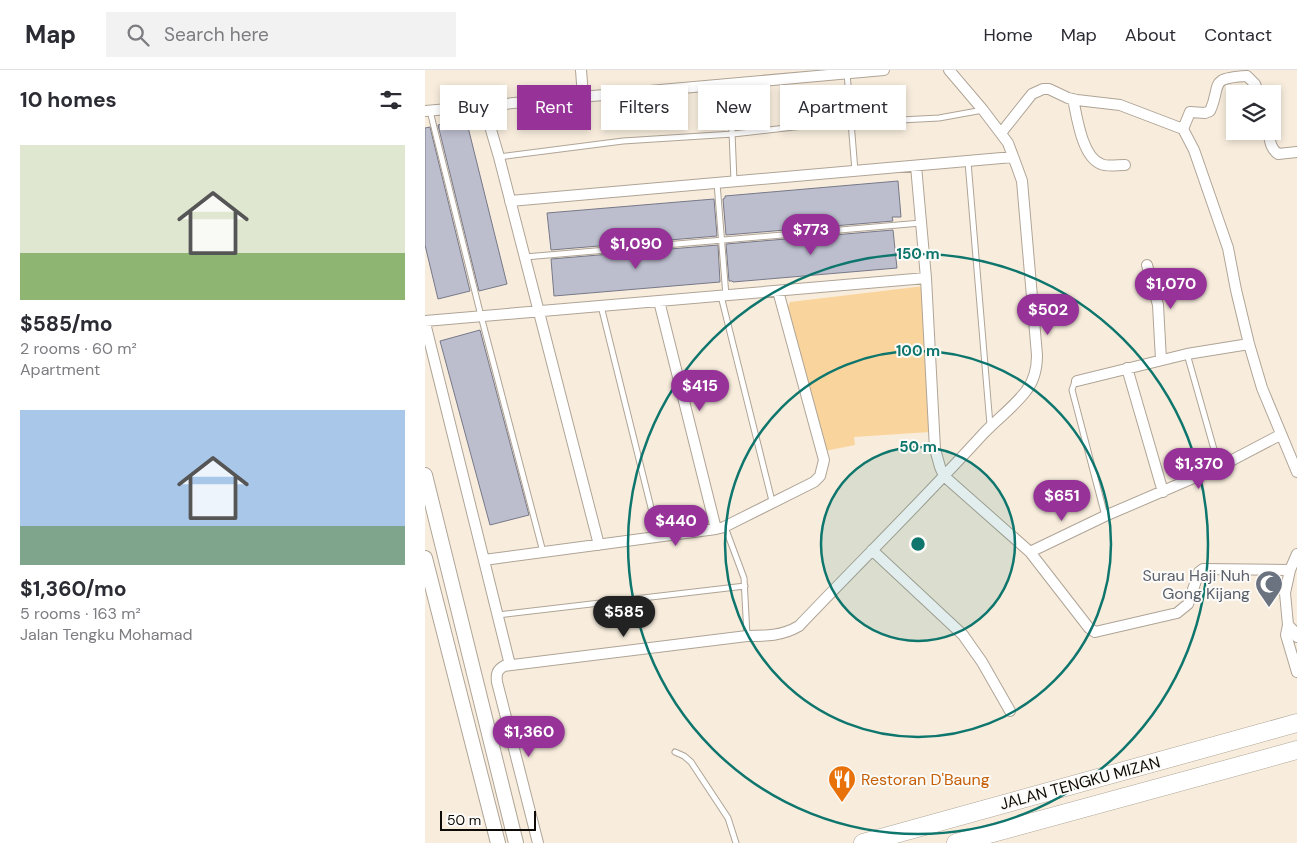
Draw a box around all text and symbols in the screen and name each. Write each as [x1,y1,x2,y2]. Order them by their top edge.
search box [106,12,456,57]
text: Map [25,19,76,50]
icon: search [124,21,152,49]
text: Search here [164,22,269,47]
text: Home [983,23,1033,47]
text: Map [1061,23,1097,47]
text: About [1125,23,1176,47]
text: Contact [1204,23,1272,47]
chip: Buy [440,85,507,130]
chip: Rent [517,85,591,130]
chip: Filters [601,85,688,130]
chip: New [698,85,770,130]
chip: Apartment [780,85,906,130]
map controls [1226,85,1281,140]
button: layers [1226,85,1281,140]
text: 10 homes [20,86,117,114]
icon: filters [377,86,405,114]
icon: home [168,178,258,268]
pin: $773 [781,214,841,256]
text: $773 [793,219,829,240]
pin: $1,090 [595,228,677,270]
text: $1,090 [610,233,662,254]
text: 150 m [897,244,940,264]
pin: $1,070 [1130,268,1212,310]
text: $1,070 [1146,273,1196,294]
pin: $502 [1018,294,1078,336]
text: $502 [1028,299,1068,320]
text: $585/mo [20,310,113,338]
text: 2 rooms · 60 m² [20,338,137,359]
text: 100 m [896,341,940,361]
text: Apartment [20,359,100,380]
pin: $415 [670,370,730,412]
text: $415 [682,375,718,396]
text: 50 m [899,437,937,457]
icon: home [168,443,258,533]
pin: $1,370 [1158,448,1240,490]
text: $1,370 [1175,453,1223,474]
pin: $651 [1032,480,1092,522]
text: $651 [1044,485,1080,506]
pin: $440 [646,504,706,547]
text: $440 [655,510,697,531]
centre of rings [909,535,927,553]
place label: Surau Haji Nuh Gong Kijang [1142,565,1250,604]
mosque icon: Surau Haji Nuh Gong Kijang [1254,569,1284,608]
text: $1,360/mo [20,575,127,603]
pin: $585 [594,596,654,638]
text: $585 [604,601,644,622]
text: 5 rooms · 163 m² [20,603,141,624]
text: Jalan Tengku Mohamad [20,624,193,645]
pin: $1,360 [488,716,570,758]
text: $1,360 [504,721,554,742]
street label: JALAN TENGKU MIZAN [997,751,1163,815]
restaurant icon: Restoran D'Baung [827,764,857,803]
place label: Restoran D'Baung [861,769,990,790]
scale bar [440,808,536,831]
text: 50 m [447,811,481,829]

